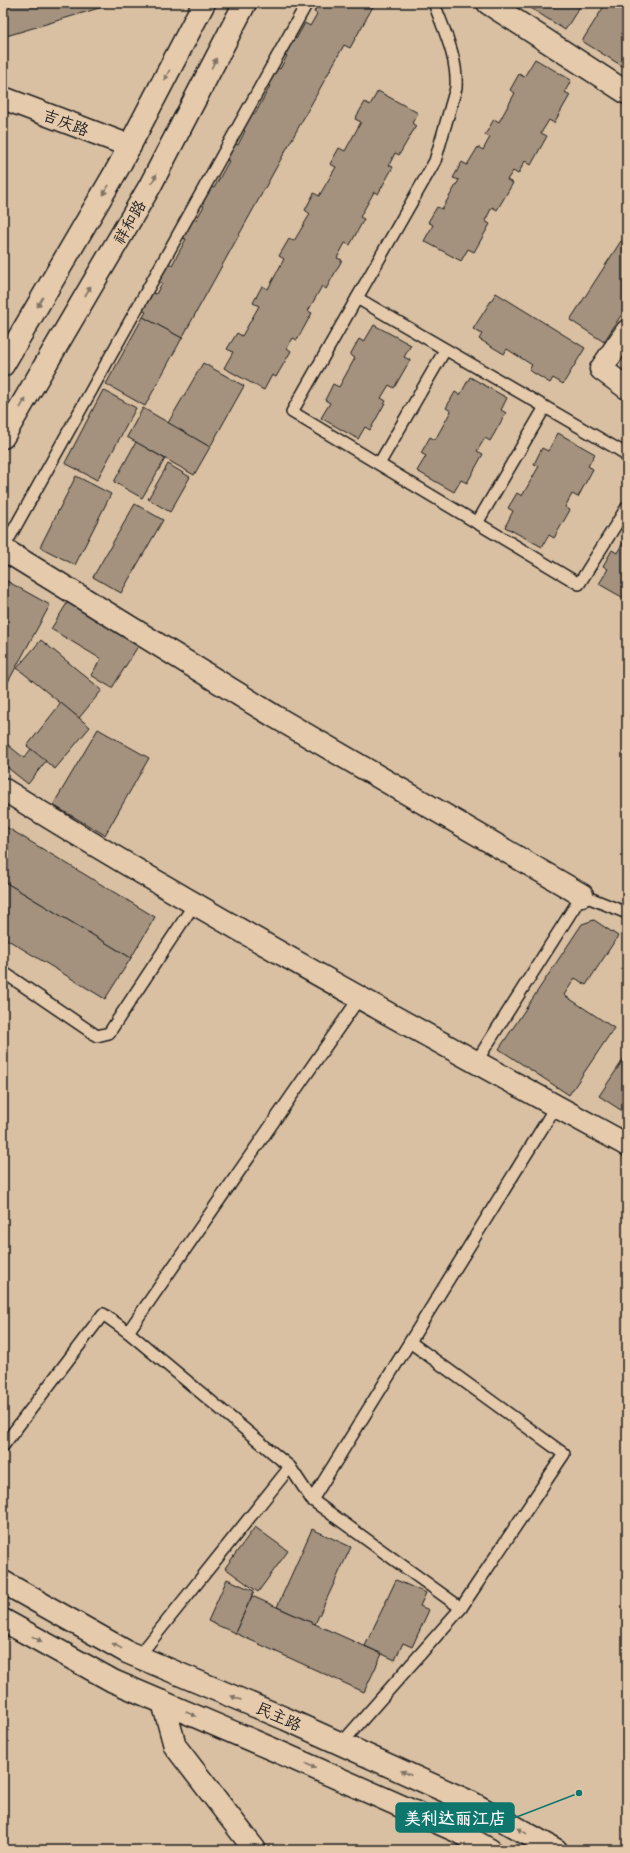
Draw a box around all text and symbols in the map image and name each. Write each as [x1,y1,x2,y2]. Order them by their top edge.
one-way arrow [210,57,217,69]
one-way arrow [164,69,170,81]
street label: 吉庆路 [40,105,92,141]
one-way arrow [151,173,157,184]
one-way arrow [102,184,109,195]
street label: 祥和路 [109,197,151,248]
one-way arrow [85,285,92,297]
one-way arrow [36,296,43,308]
one-way arrow [19,397,26,409]
one-way arrow [31,1635,43,1642]
one-way arrow [111,1642,123,1649]
one-way arrow [230,1694,242,1700]
street label: 民主路 [253,1698,305,1736]
one-way arrow [186,1711,197,1717]
one-way arrow [305,1763,316,1769]
one-way arrow [401,1770,412,1776]
callout: 美利达丽江店 [396,1803,514,1832]
text: 美利达丽江店 [404,1808,506,1829]
one-way arrow [517,1828,528,1834]

